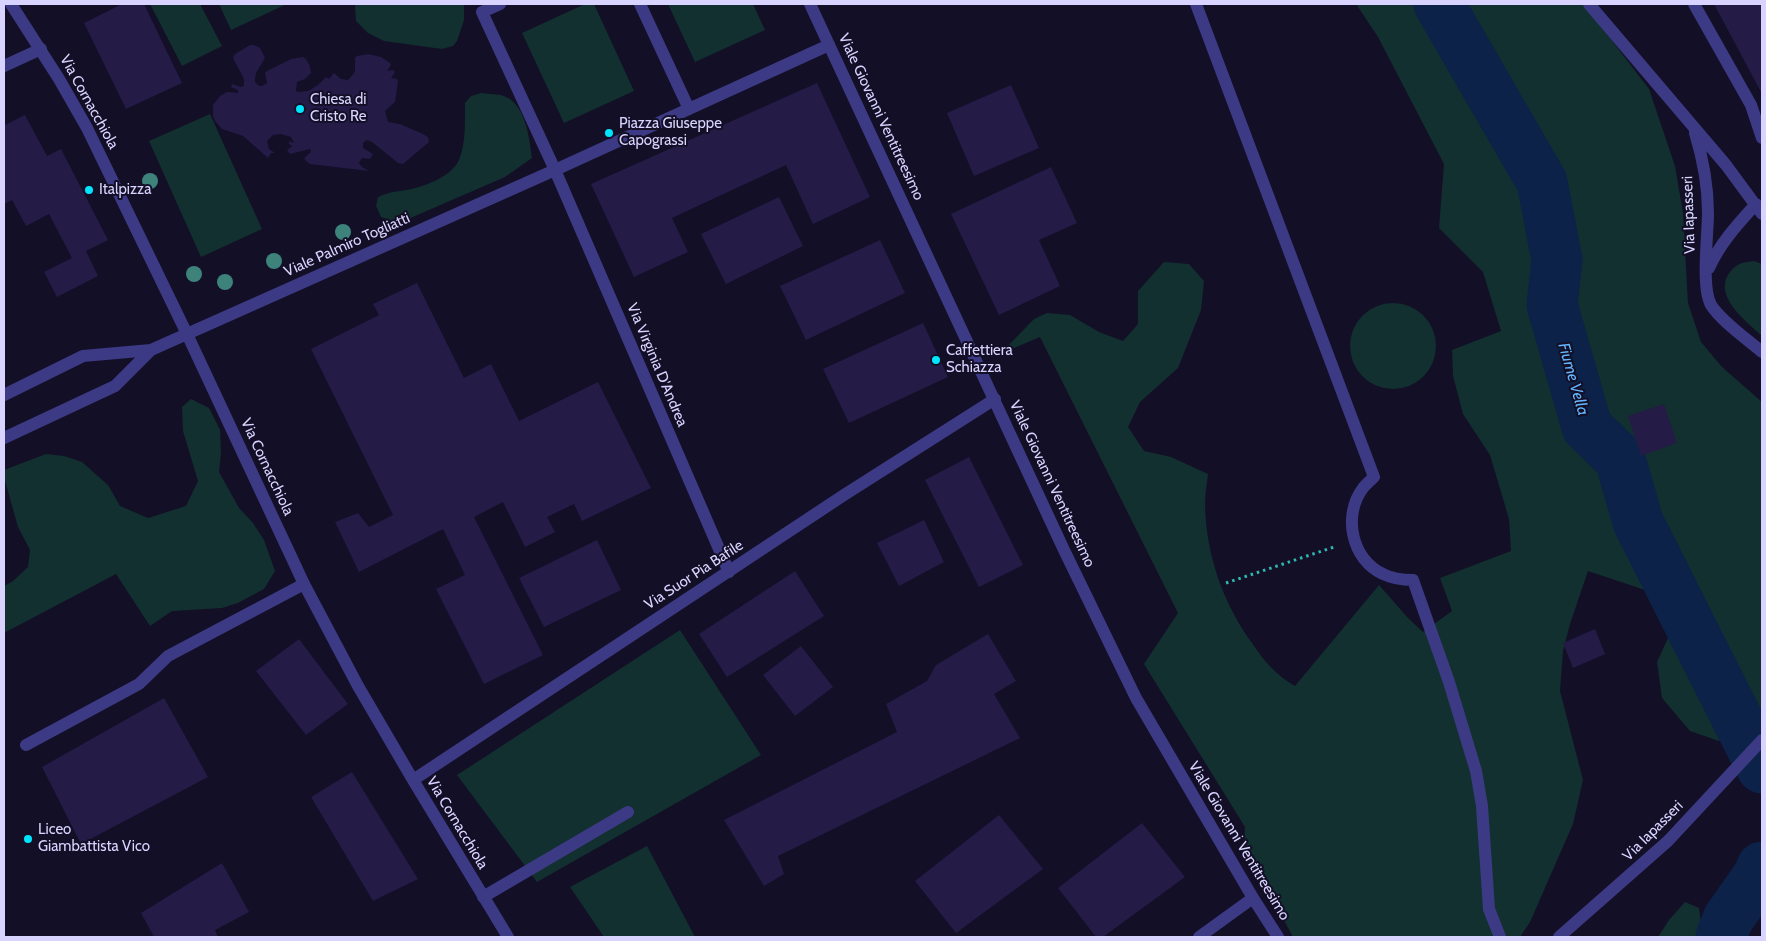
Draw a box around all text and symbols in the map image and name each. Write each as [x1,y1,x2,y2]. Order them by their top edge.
street label: Viale Giovanni Ventitreesimo [834,31,928,203]
street label: Via Cornacchiola [56,52,122,152]
place label: Chiesa di Cristo Re [310,91,367,126]
marker: Chiesa di Cristo Re [294,103,306,115]
place label: Piazza Giuseppe Capograssi [619,115,722,150]
marker: Piazza Giuseppe Capograssi [603,127,615,139]
street label: Via Iapasseri [1679,176,1699,254]
place label: Italpizza [99,181,151,199]
marker: Italpizza [83,184,95,196]
street label: Viale Palmiro Togliatti [281,209,413,281]
street label: Via Virginia D'Andrea [623,301,691,429]
water label: Fiume Vella [1553,340,1593,418]
place label: Caffettiera Schiazza [946,342,1013,377]
marker: Caffettiera Schiazza [930,354,942,366]
street label: Viale Giovanni Ventitreesimo [1005,398,1099,570]
street label: Via Cornacchiola [237,416,297,518]
street label: Via Suor Pia Bafile [641,536,747,614]
street label: Viale Giovanni Ventitreesimo [1184,758,1294,924]
street label: Via Cornacchiola [422,773,492,873]
street label: Via Iapasseri [1619,797,1687,865]
place label: Liceo Giambattista Vico [38,821,150,856]
marker: Liceo Giambattista Vico [22,833,34,845]

